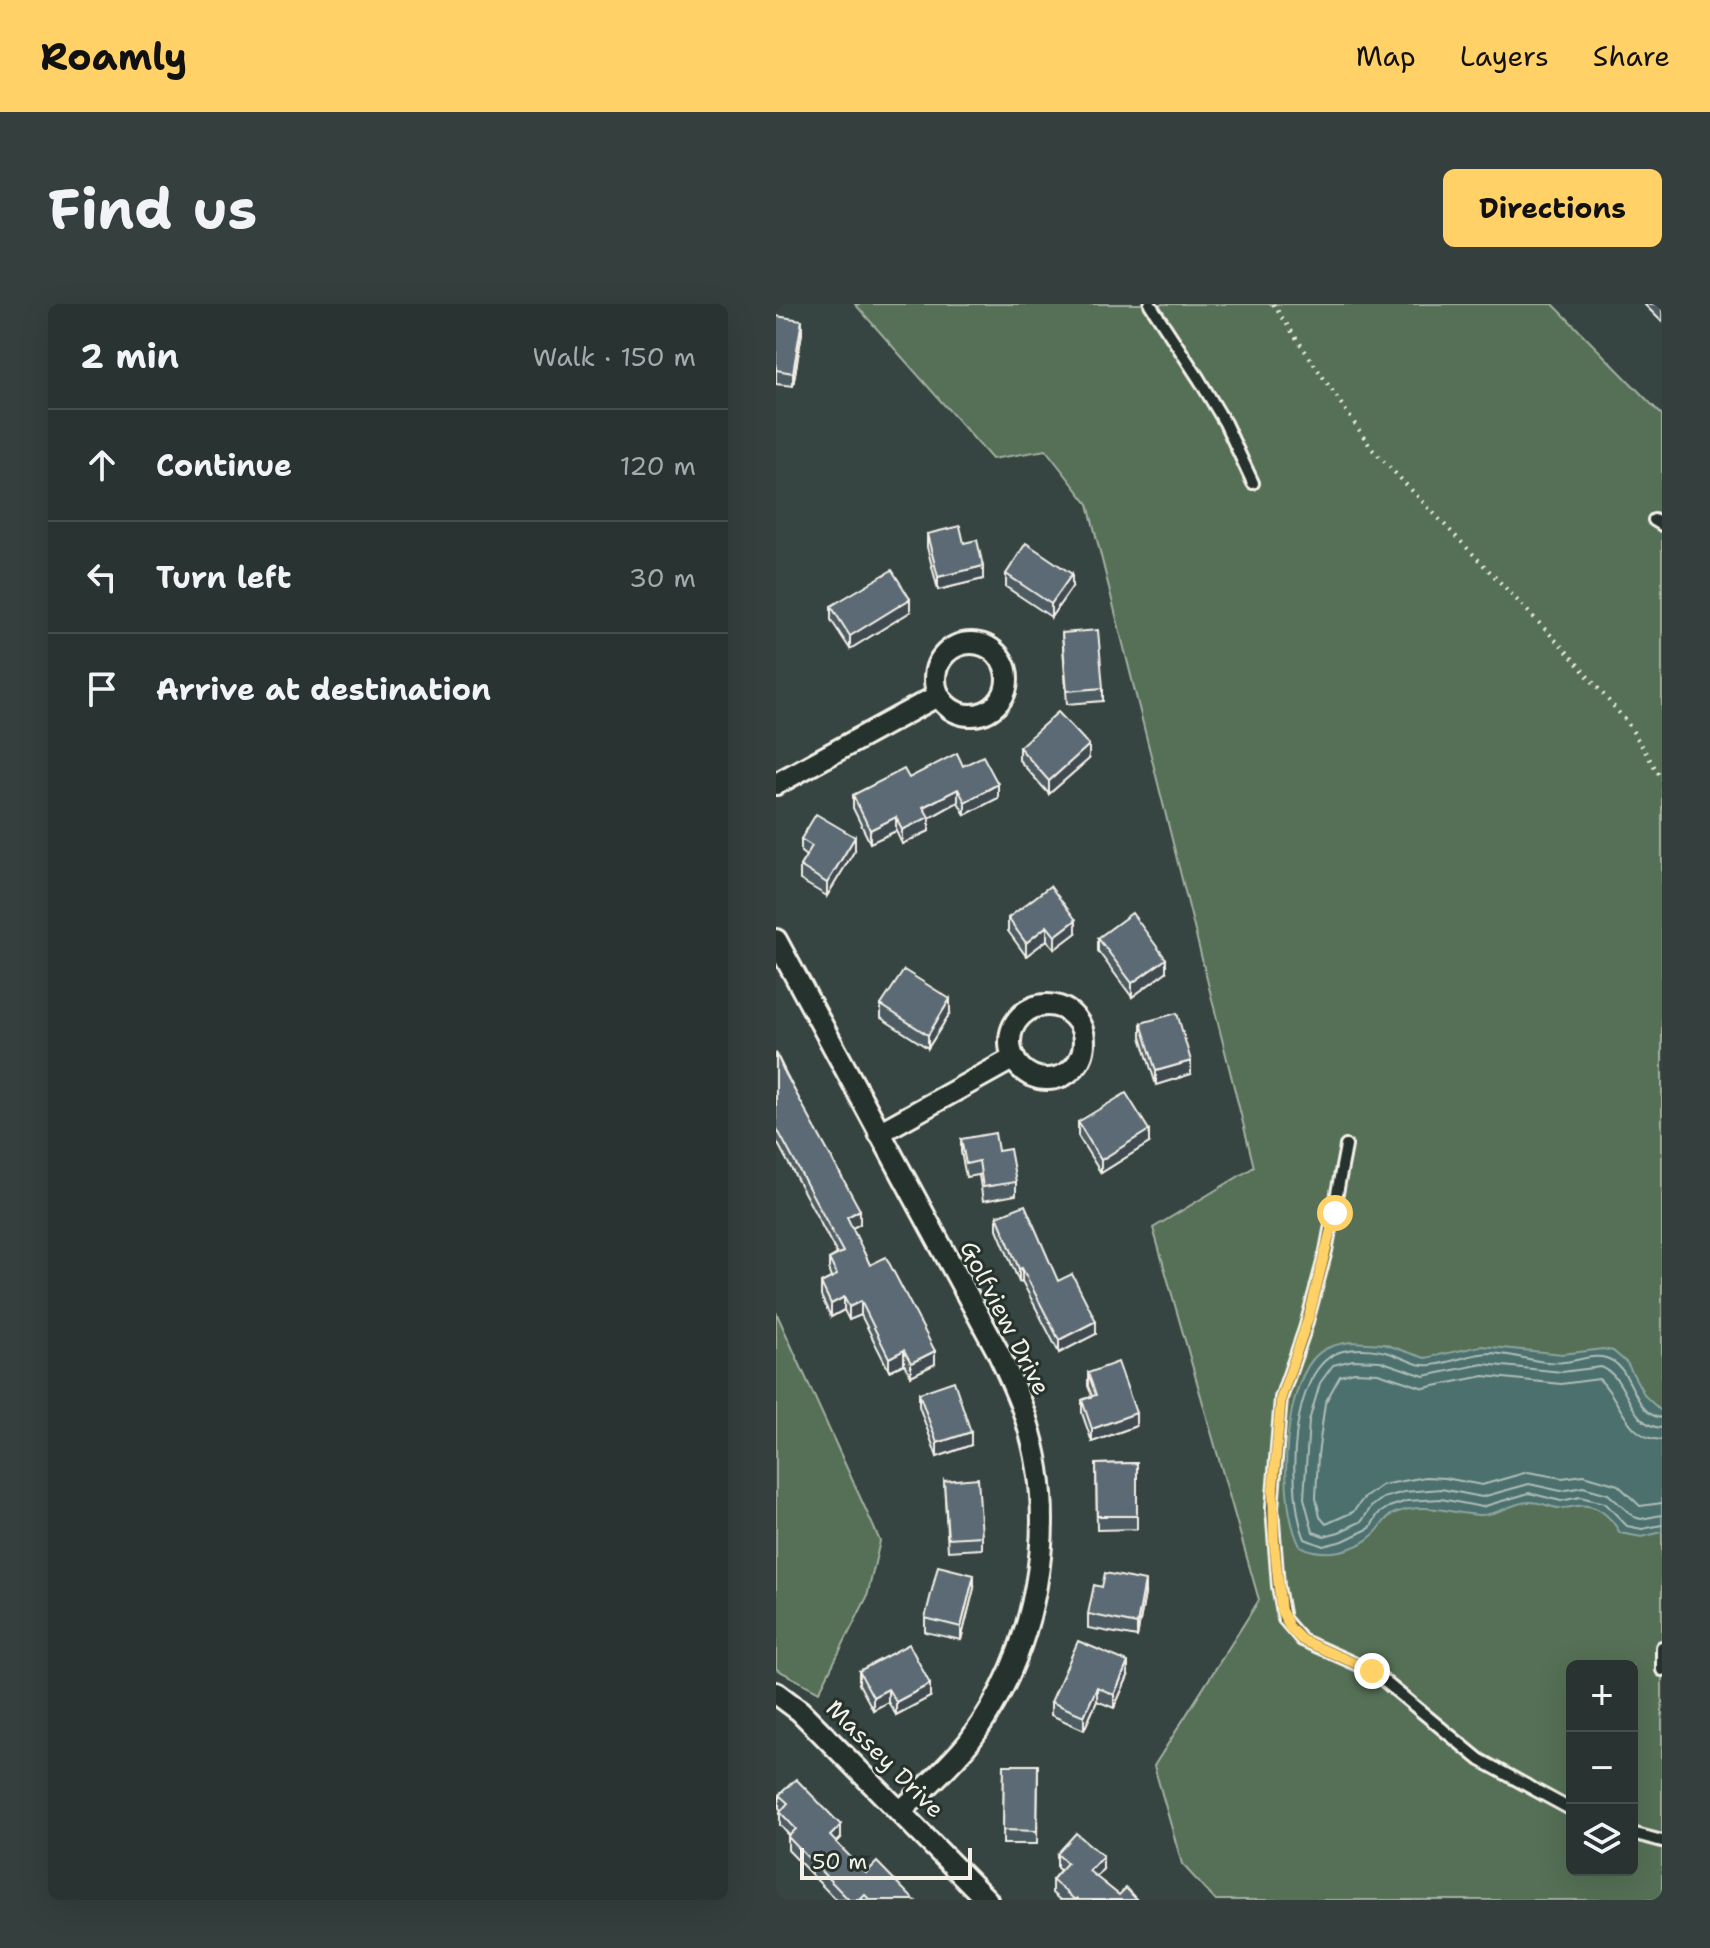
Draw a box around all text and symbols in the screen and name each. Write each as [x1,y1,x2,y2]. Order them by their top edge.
text: Roamly [40,31,187,82]
text: Map [1356,37,1416,75]
text: Layers [1460,37,1549,75]
text: Share [1593,37,1670,75]
button: Directions [1443,169,1662,247]
text: Find us [48,171,257,246]
text: 2 min [80,333,179,379]
text: Walk · 150 m [533,339,696,374]
icon: ahead [80,443,124,487]
text: Continue [156,445,292,486]
text: 120 m [620,448,696,483]
icon: left [80,555,124,599]
text: Turn left [156,557,291,598]
text: 30 m [629,560,696,595]
icon: arrive [80,667,124,711]
text: Arrive at destination [156,669,491,710]
route start [1317,1195,1353,1231]
street label: Golfview Drive [952,1235,1058,1401]
route end [1354,1653,1390,1689]
map controls [1566,1660,1638,1876]
button: + [1566,1660,1638,1732]
street label: Massey Drive [819,1693,951,1825]
button: − [1566,1732,1638,1804]
button: layers [1566,1804,1638,1876]
scale bar [800,1844,972,1880]
text: 50 m [812,1847,867,1876]

